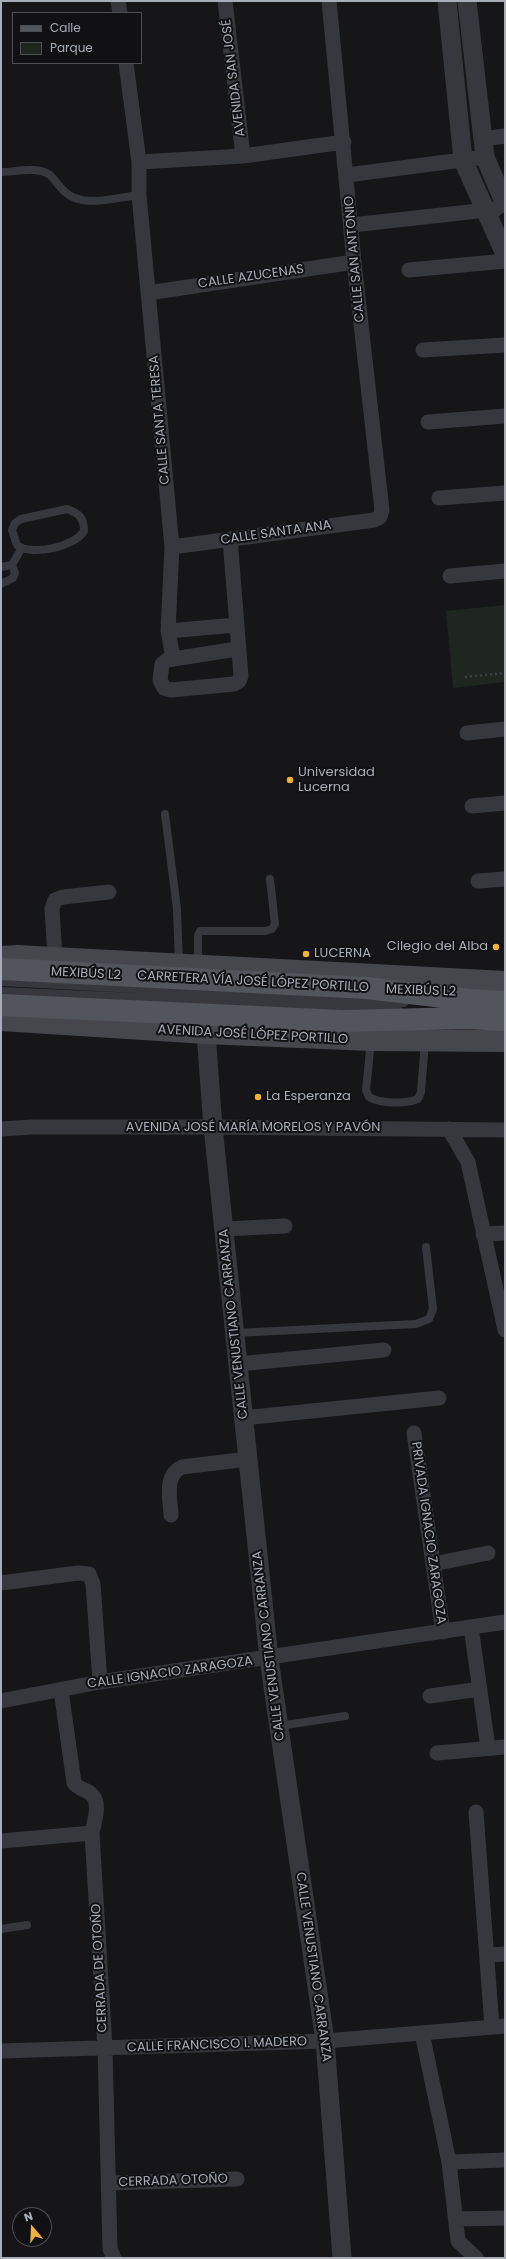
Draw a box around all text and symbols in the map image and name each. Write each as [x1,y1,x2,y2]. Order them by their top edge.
legend [12,12,142,64]
street label: AVENIDA SAN JOSÉ [219,18,249,138]
text: Calle [50,19,81,36]
text: Parque [50,39,93,56]
street label: CALLE SAN ANTONIO [342,195,368,323]
street label: CALLE AZUCENAS [197,262,305,292]
street label: CALLE SANTA TERESA [147,355,173,485]
street label: CALLE SANTA ANA [220,518,332,548]
place label: Universidad Lucerna [298,765,375,796]
marker: Universidad Lucerna [285,775,295,785]
place label: Cilegio del Alba [387,939,488,955]
marker: Cilegio del Alba [491,942,501,952]
place label: LUCERNA [314,946,371,962]
marker: LUCERNA [301,949,311,959]
street label: MEXIBÚS L2 [51,964,121,984]
street label: CARRETERA VÍA JOSÉ LÓPEZ PORTILLO [137,968,369,996]
street label: MEXIBÚS L2 [386,982,456,1000]
street label: AVENIDA JOSÉ LÓPEZ PORTILLO [157,1022,349,1048]
place label: La Esperanza [266,1089,351,1105]
marker: La Esperanza [253,1092,263,1102]
street label: AVENIDA JOSÉ MARÍA MORELOS Y PAVÓN [126,1120,380,1136]
street label: CALLE VENUSTIANO CARRANZA [216,1228,252,1420]
street label: PRIVADA IGNACIO ZARAGOZA [407,1441,449,1625]
street label: CALLE VENUSTIANO CARRANZA [250,1550,288,1742]
street label: CALLE IGNACIO ZARAGOZA [86,1654,254,1692]
street label: CALLE VENUSTIANO CARRANZA [292,1871,334,2063]
street label: CERRADA DE OTOÑO [89,1903,111,2033]
street label: CALLE FRANCISCO I. MADERO [127,2034,307,2056]
street label: CERRADA OTOÑO [118,2171,228,2191]
north arrow [12,2207,52,2247]
text: N [22,2208,35,2226]

